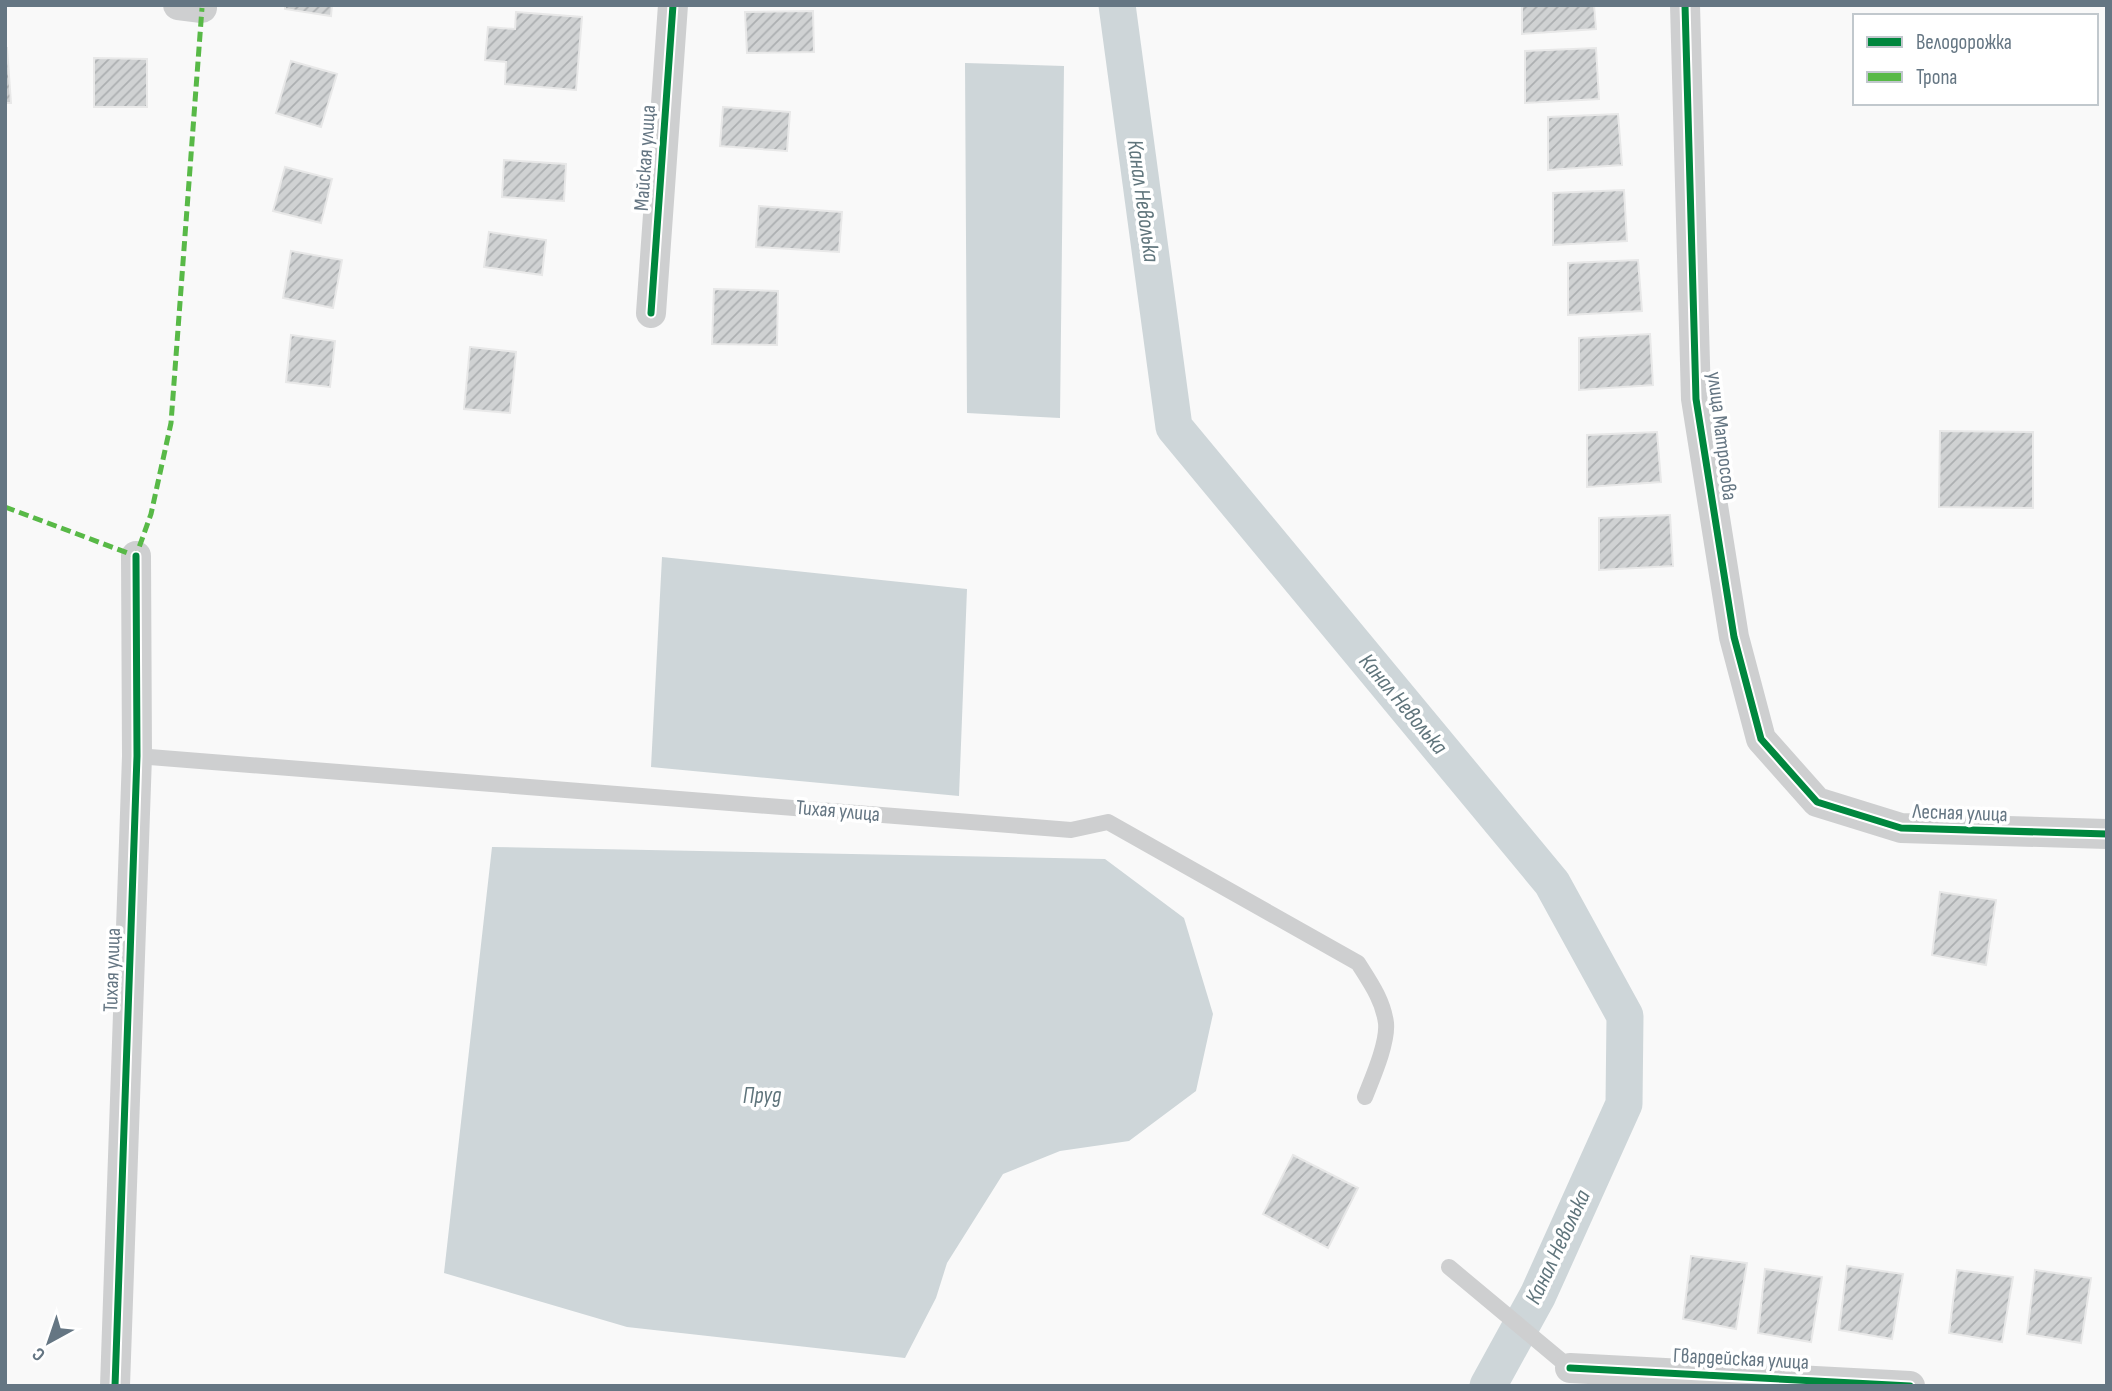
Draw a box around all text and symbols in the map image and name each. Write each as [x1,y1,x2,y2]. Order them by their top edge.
legend [1853,14,2098,105]
text: Велодорожка [1916,30,2012,55]
text: Тропа [1916,65,1957,90]
street label: Майская улица [629,104,661,212]
water label: Канал Неволька [1121,138,1166,265]
street label: улица Матросова [1702,370,1742,502]
water label: Канал Неволька [1353,648,1454,761]
street label: Тихая улица [795,795,881,827]
street label: Лесная улица [1911,799,2008,827]
street label: Тихая улица [98,928,126,1012]
water label: Пруд [743,1082,782,1110]
water label: Канал Неволька [1519,1185,1597,1309]
north arrow [14,1307,84,1377]
text: С [28,1342,50,1366]
street label: Гвардейская улица [1672,1343,1810,1375]

